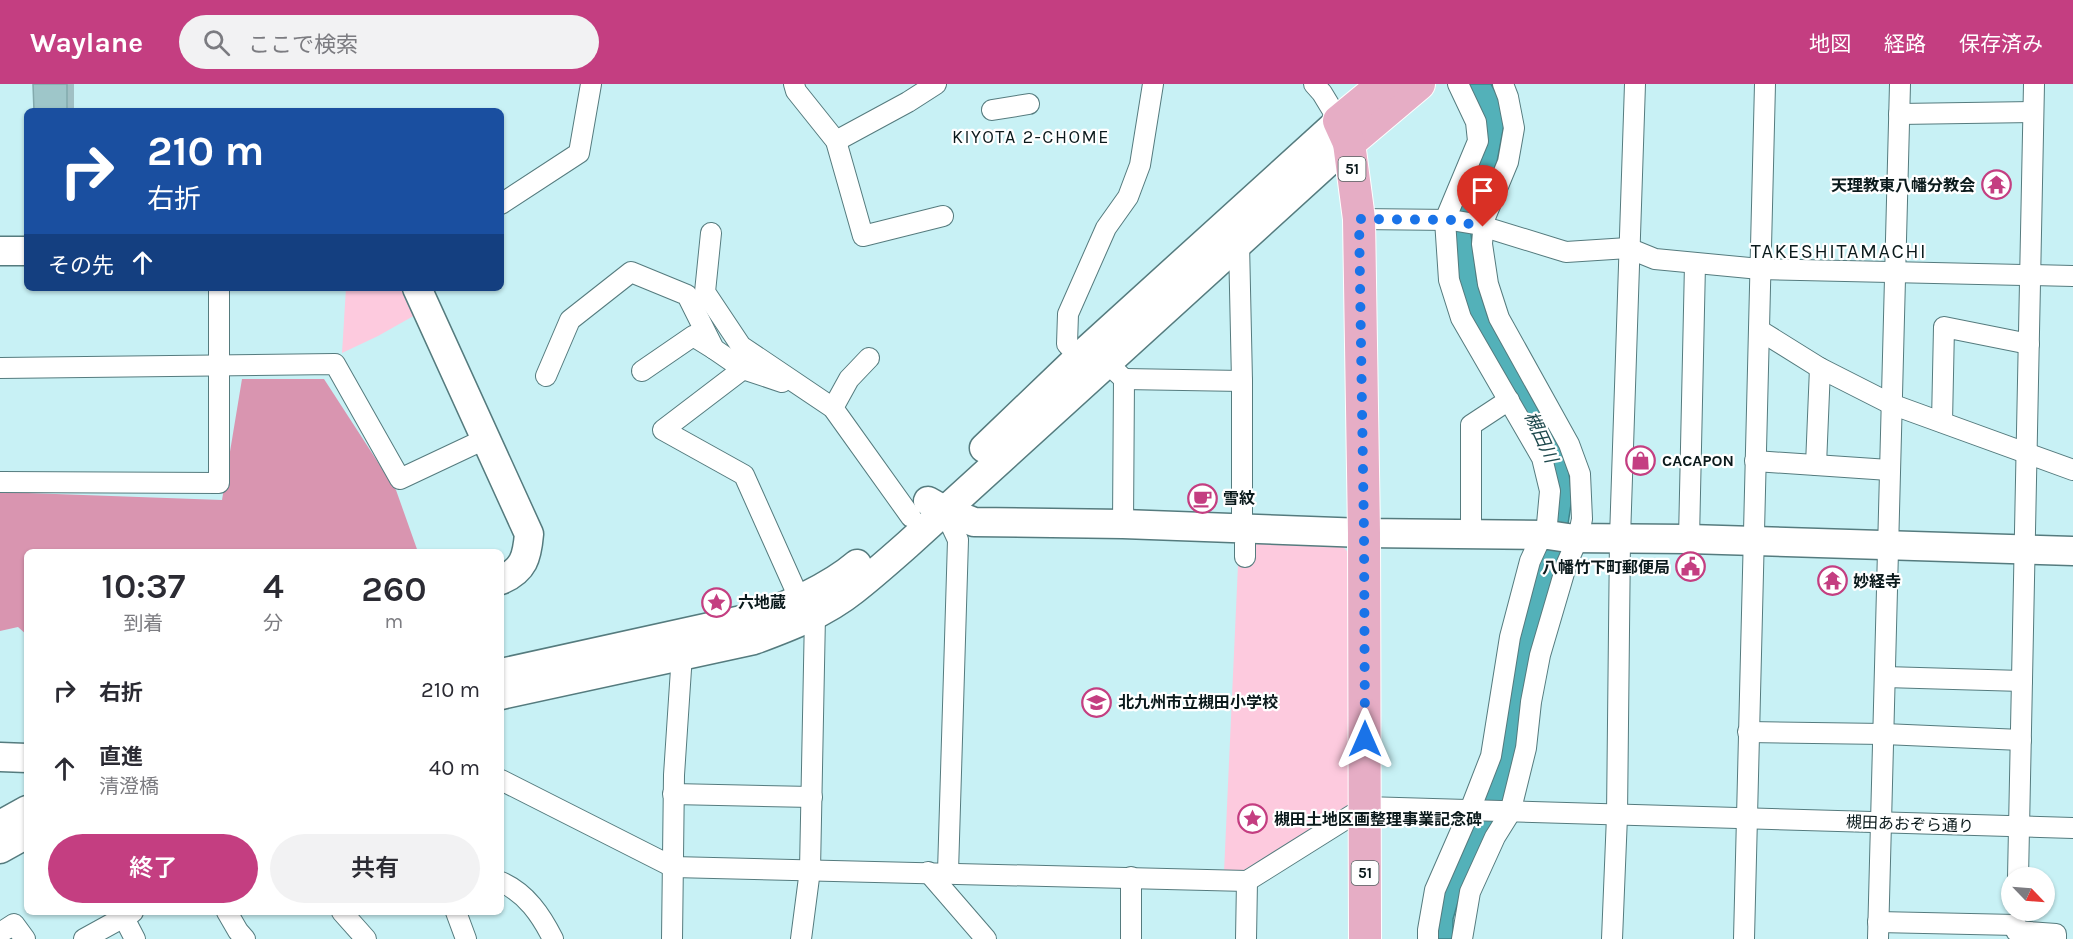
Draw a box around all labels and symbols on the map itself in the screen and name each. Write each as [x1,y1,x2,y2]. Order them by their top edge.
district label: KIYOTA 2-CHOME [952,126,1110,148]
road number: 51 [1338,157,1366,181]
pin [1457,165,1508,227]
temple icon: 天理教東八幡分教会 [1980,169,2012,201]
place label: 天理教東八幡分教会 [1831,176,1975,195]
district label: TAKESHITAMACHI [1751,240,1927,263]
water label: 槻田川 [1520,408,1563,468]
shop icon: CACAPON [1625,444,1657,476]
place label: CACAPON [1662,451,1734,470]
cafe icon: 雪紋 [1186,482,1218,514]
place label: 雪紋 [1223,489,1255,508]
public building icon: 八幡竹下町郵便局 [1675,551,1707,583]
place label: 八幡竹下町郵便局 [1542,558,1670,577]
temple icon: 妙経寺 [1816,565,1848,597]
place label: 妙経寺 [1853,572,1901,591]
place icon: 六地蔵 [701,586,733,618]
place label: 六地蔵 [738,593,786,612]
school or university icon: 北九州市立槻田小学校 [1081,686,1113,718]
place label: 北九州市立槻田小学校 [1118,693,1278,712]
position arrow [1333,707,1397,771]
place icon: 槻田土地区画整理事業記念碑 [1237,803,1269,835]
place label: 槻田土地区画整理事業記念碑 [1274,810,1482,829]
street label: 槻田あおぞら通り [1846,812,1974,836]
road number: 51 [1352,861,1378,885]
north arrow [2001,867,2055,921]

